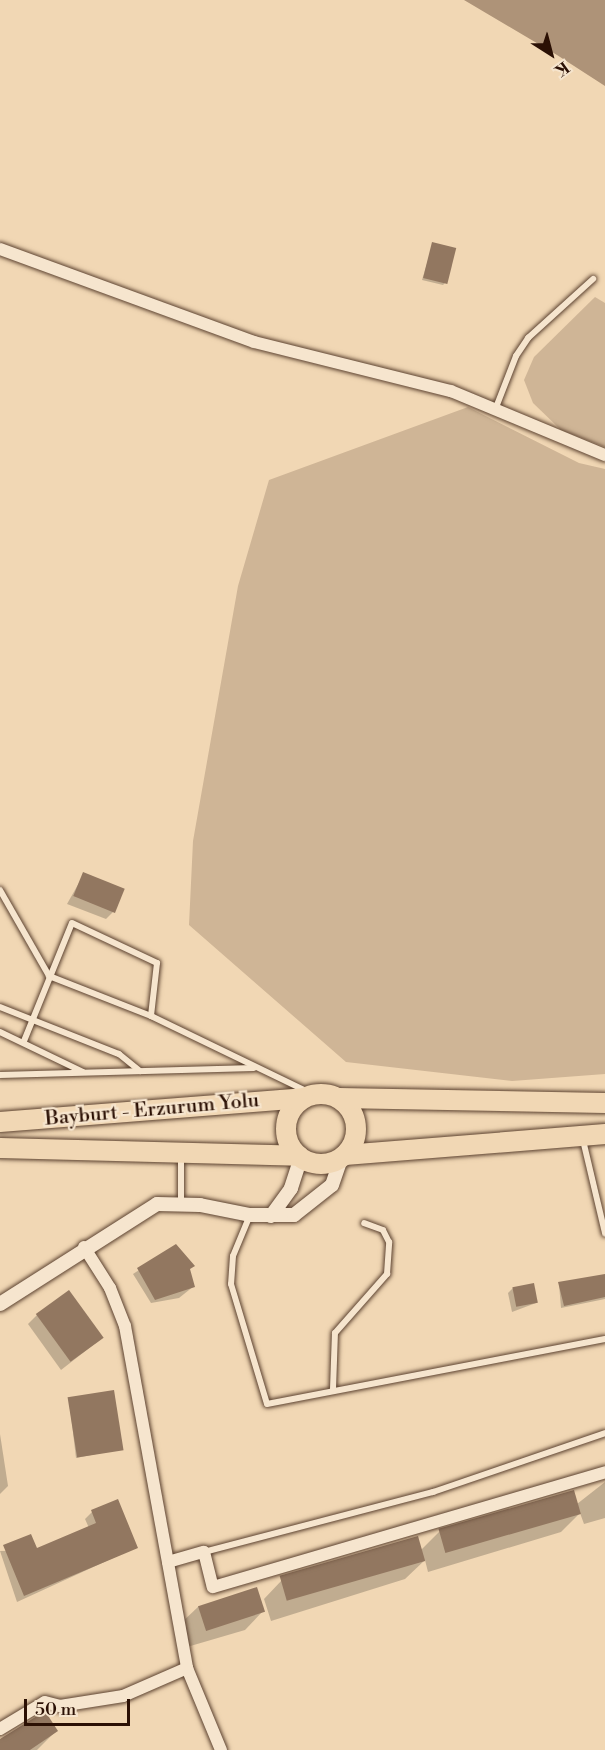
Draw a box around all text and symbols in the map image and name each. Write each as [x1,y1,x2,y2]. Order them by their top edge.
north arrow [521,24,581,84]
text: K [550,57,573,80]
street label: Bayburt - Erzurum Yolu [44,1089,260,1131]
scale bar [27,1687,134,1725]
text: 50 m [35,1698,76,1721]

